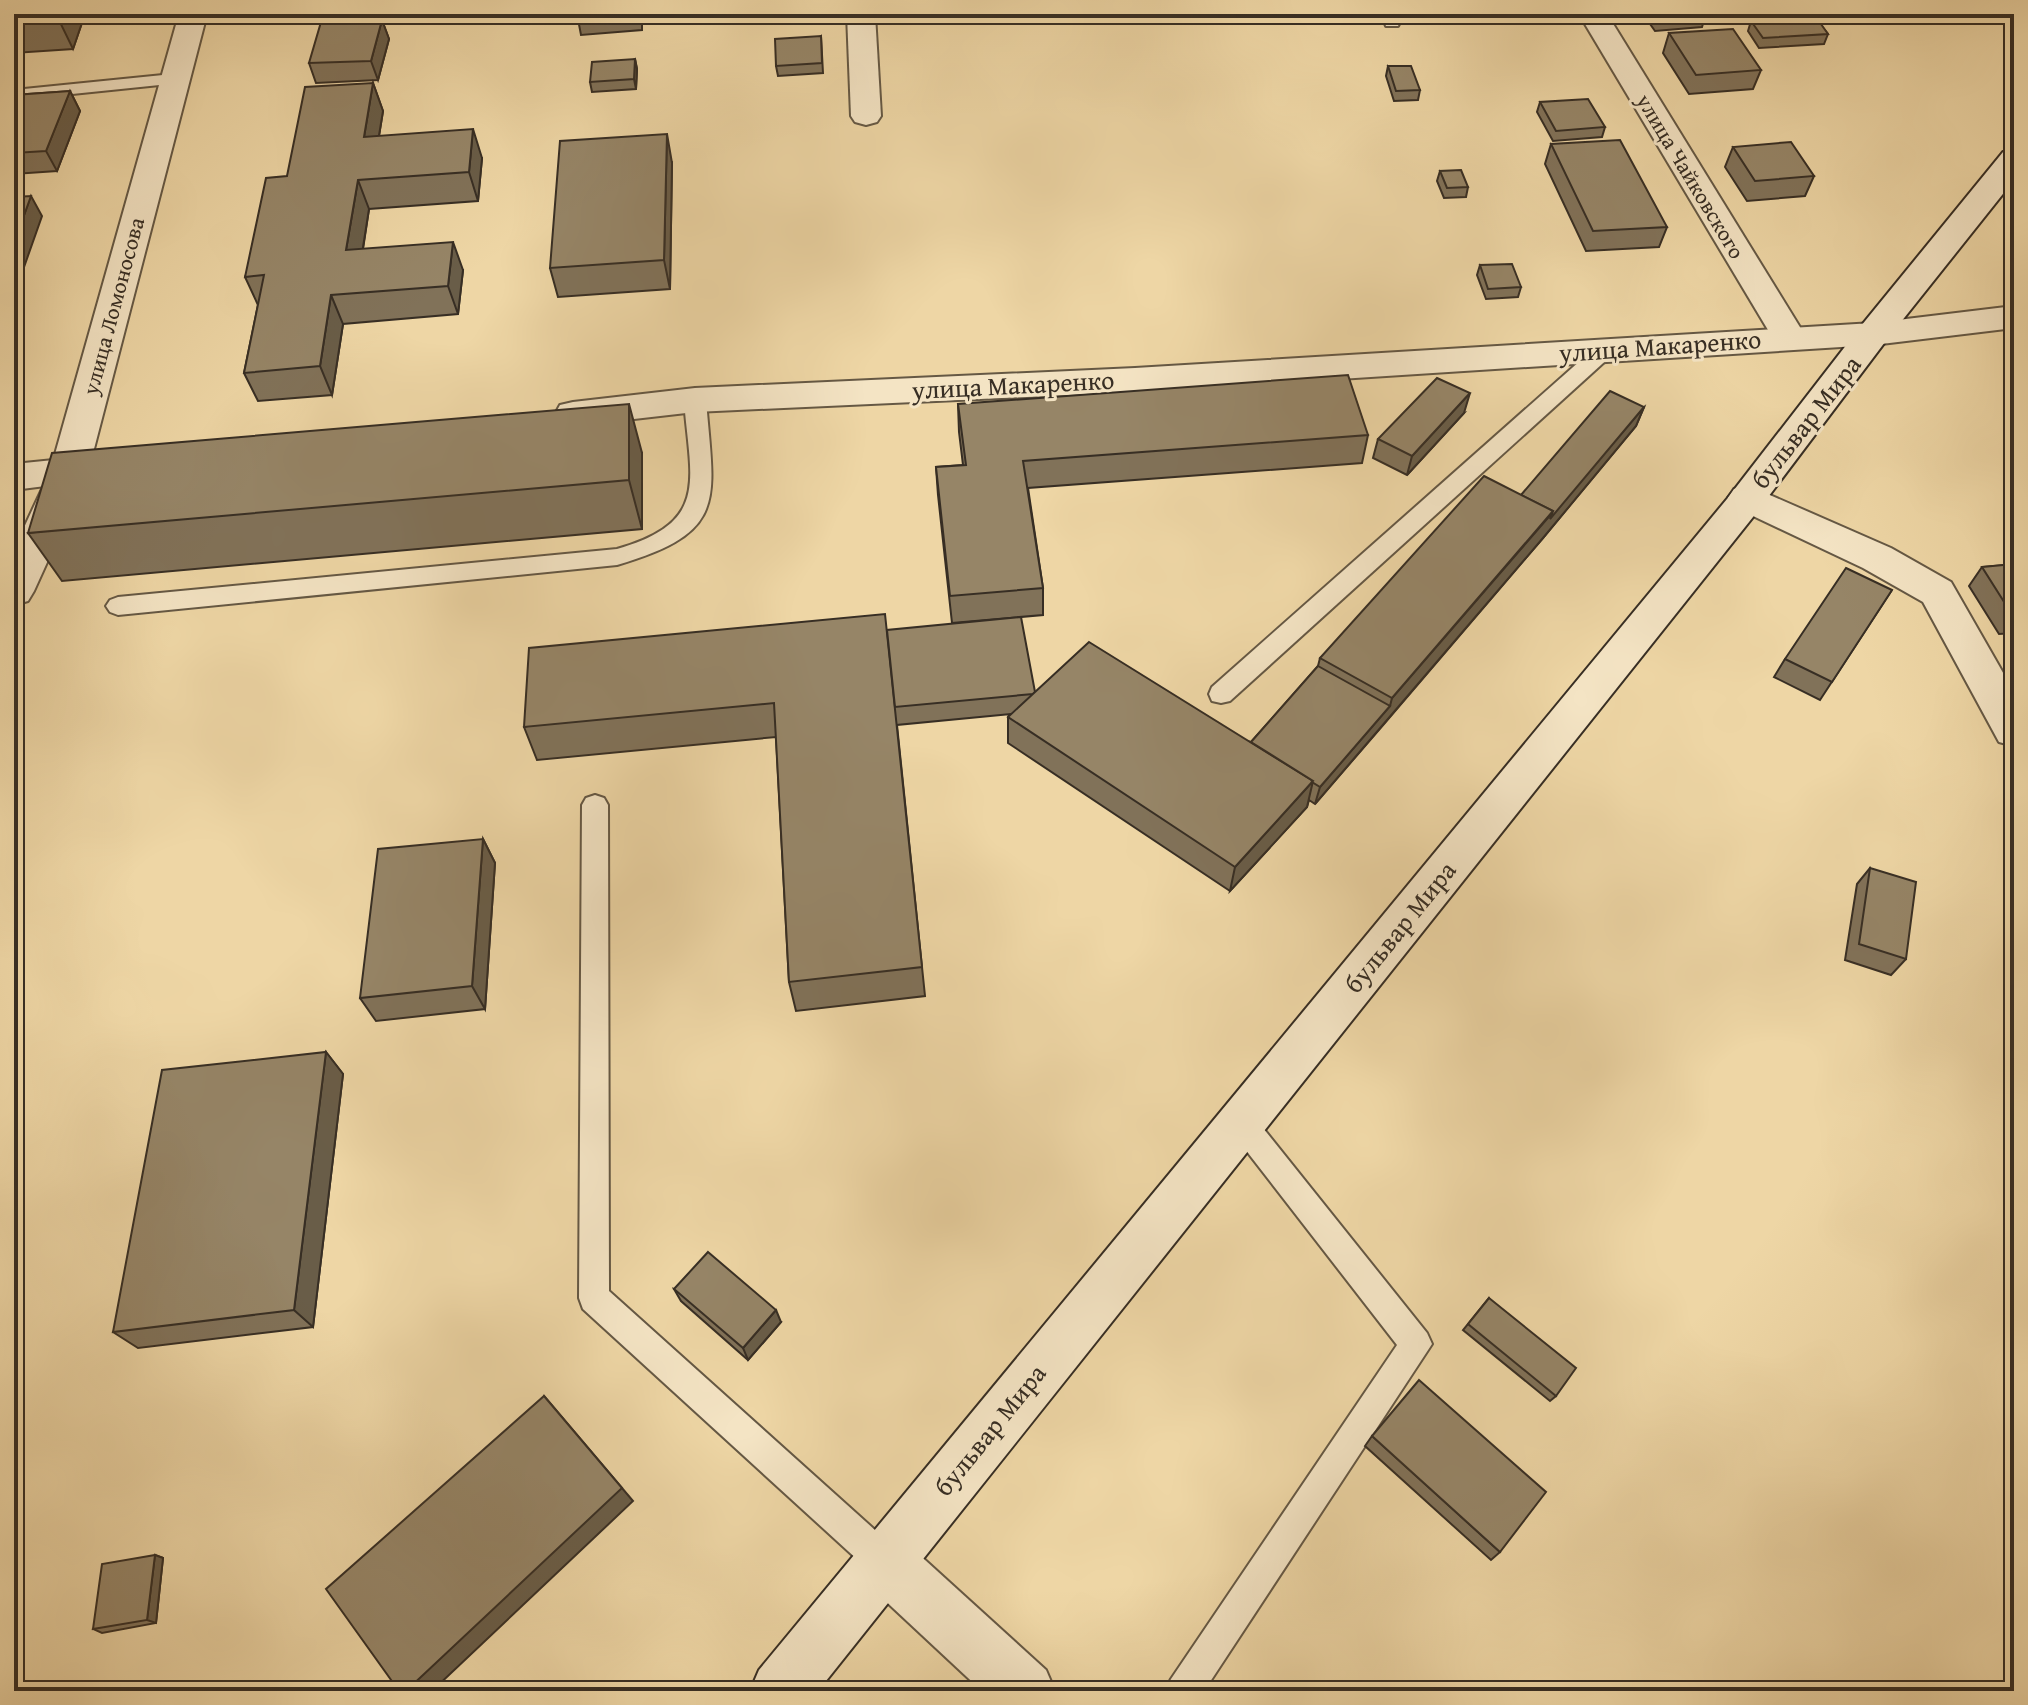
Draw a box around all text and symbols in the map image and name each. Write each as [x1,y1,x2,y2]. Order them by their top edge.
street label: улица Чайковского [1628,86,1753,265]
street label: улица Ломоносова [74,213,152,399]
street label: улица Макаренко [1556,319,1763,372]
street label: бульвар Мира [1741,346,1871,497]
street label: улица Макаренко [910,360,1115,409]
street label: бульвар Мира [1334,852,1466,1001]
street label: бульвар Мира [924,1355,1056,1504]

